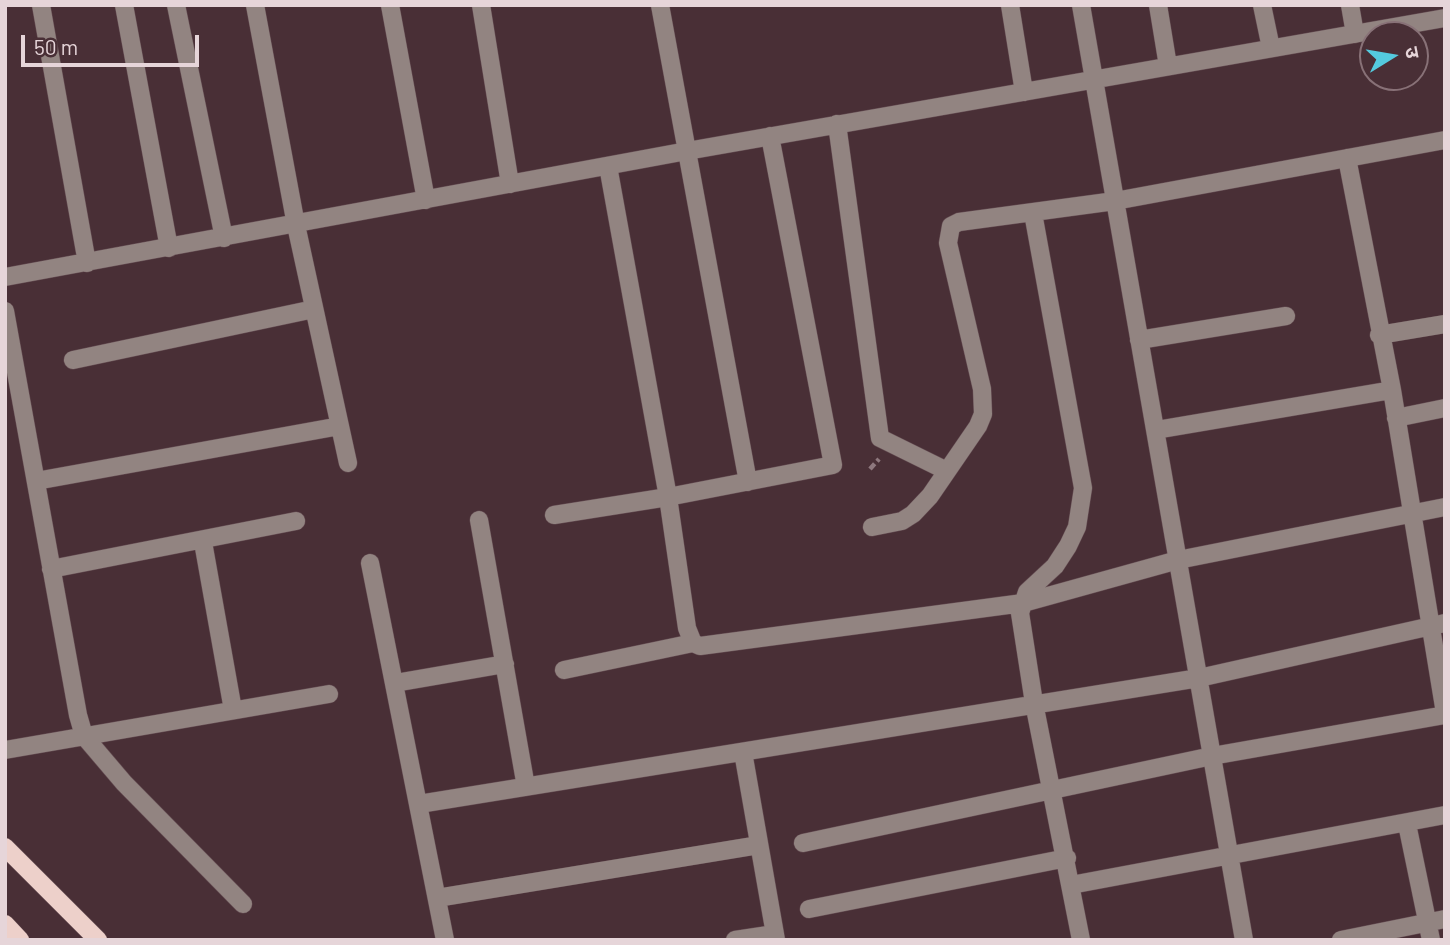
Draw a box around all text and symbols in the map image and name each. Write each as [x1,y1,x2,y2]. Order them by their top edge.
scale bar [24,21,203,65]
north arrow [1359,21,1429,91]
text: 50 m [34,34,78,59]
text: उ [1401,45,1425,60]

